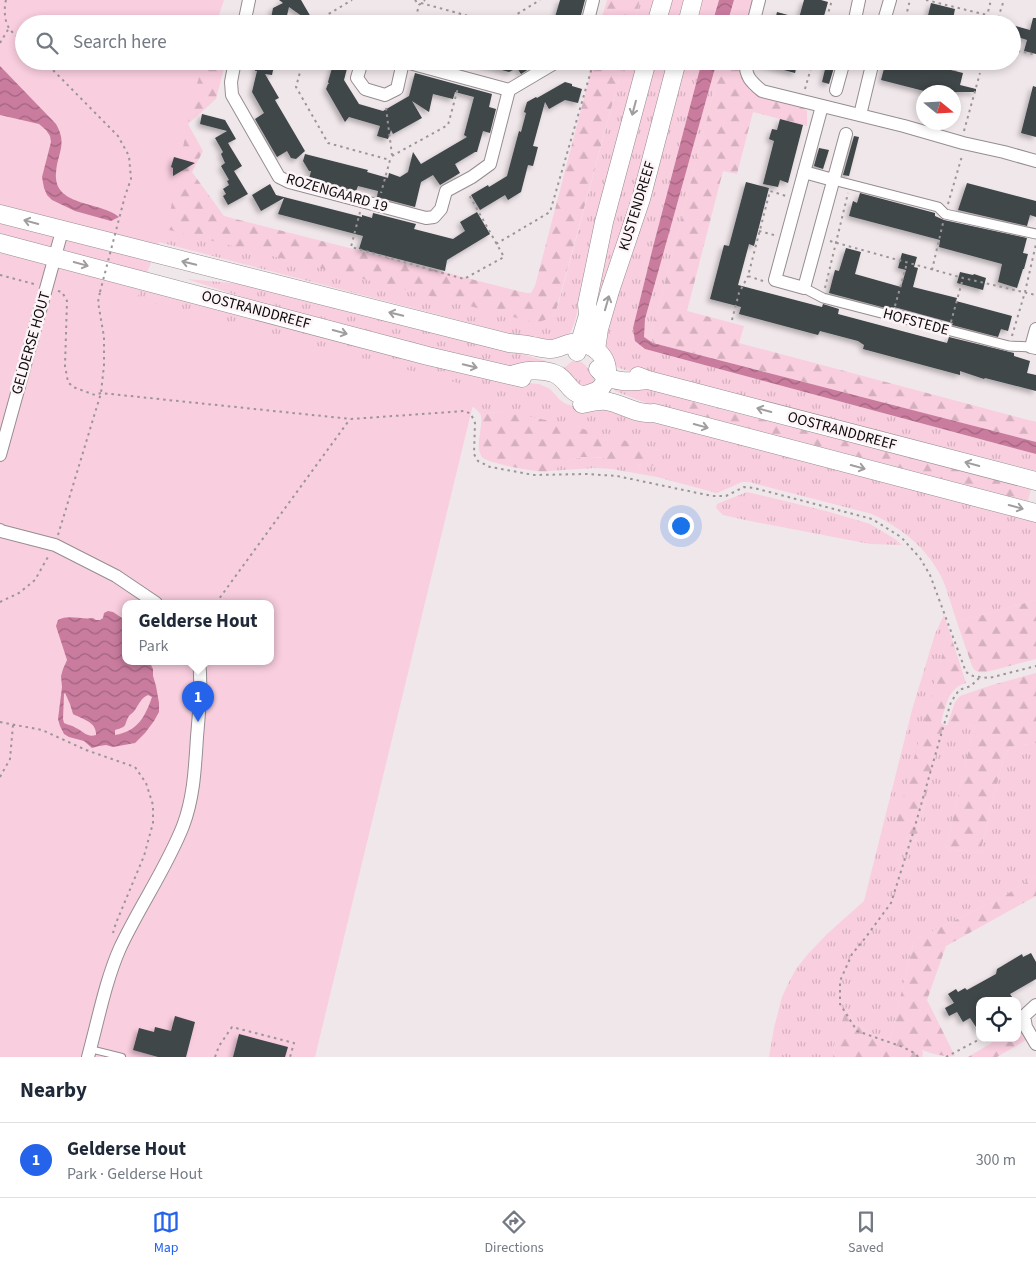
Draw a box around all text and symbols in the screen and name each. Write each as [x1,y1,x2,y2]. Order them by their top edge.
search box [15,15,1021,70]
icon: search [33,29,61,57]
text: Search here [73,29,167,56]
north arrow [916,85,961,130]
one-way arrow [629,100,638,116]
street label: KUSTENDREEF [613,158,661,253]
street label: ROZENGAARD 19 [284,168,390,218]
one-way arrow [24,217,40,227]
one-way arrow [181,257,197,267]
one-way arrow [73,260,89,270]
street label: OOSTRANDDREEF [199,285,313,335]
street label: GELDERSE HOUT [6,289,56,397]
one-way arrow [603,295,612,311]
street label: HOFSTEDE [881,303,951,341]
one-way arrow [388,309,404,318]
one-way arrow [331,328,347,337]
one-way arrow [461,362,477,371]
one-way arrow [756,405,772,414]
street label: OOSTRANDDREEF [785,406,899,456]
one-way arrow [693,422,709,431]
one-way arrow [964,459,980,469]
one-way arrow [850,462,866,472]
one-way arrow [1007,503,1023,513]
your location [668,513,694,539]
popup [122,600,274,665]
text: Gelderse Hout [138,608,258,635]
text: Park [138,635,168,657]
pin: 1 [182,681,214,722]
map controls [976,997,1021,1042]
button: locate [976,997,1021,1042]
text: Nearby [20,1075,87,1105]
text: Gelderse Hout [67,1136,186,1163]
text: 1 [32,1149,40,1171]
text: 300 m [976,1149,1016,1171]
text: Park · Gelderse Hout [67,1163,203,1185]
tab: Map [152,1208,180,1258]
tab: Directions [484,1208,544,1258]
tab: Saved [848,1208,884,1258]

